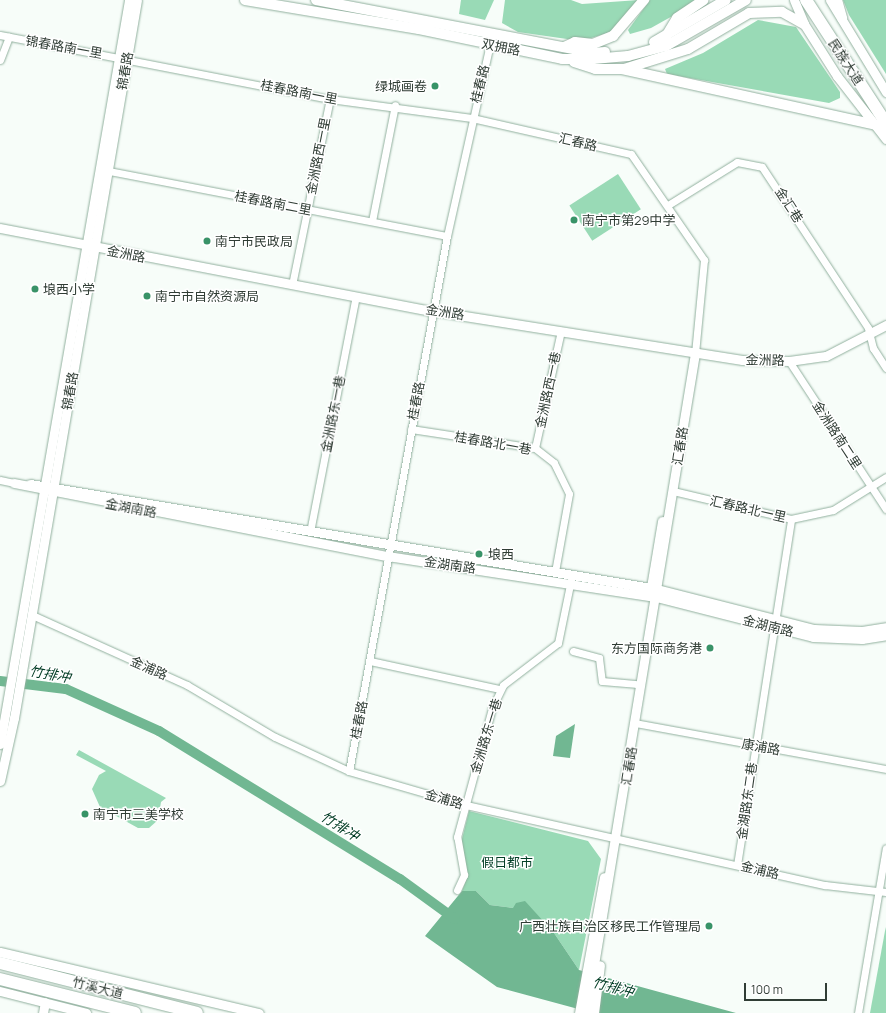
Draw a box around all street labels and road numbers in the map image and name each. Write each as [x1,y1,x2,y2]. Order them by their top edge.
street label: 锦春路南一里 [24,33,104,61]
street label: 双拥路 [480,36,522,58]
street label: 民族大道 [825,36,867,88]
street label: 锦春路 [114,50,136,92]
street label: 桂春路 [468,63,492,105]
street label: 桂春路南一里 [259,77,339,107]
street label: 金洲路西一里 [303,116,333,196]
street label: 汇春路 [557,130,599,154]
street label: 金汇巷 [772,184,806,226]
street label: 桂春路南二里 [233,188,313,218]
street label: 金洲路 [105,243,147,265]
street label: 金洲路 [425,301,465,323]
street label: 金洲路西一巷 [532,350,564,430]
street label: 金洲路 [745,352,785,368]
street label: 锦春路 [59,370,81,412]
street label: 金洲路东一巷 [318,374,348,454]
street label: 桂春路 [405,380,427,422]
street label: 金洲路南二里 [809,398,865,472]
street label: 汇春路 [669,426,691,466]
street label: 桂春路北一巷 [453,429,533,457]
street label: 汇春路北一里 [708,493,788,525]
street label: 金湖南路 [104,495,158,521]
street label: 金湖南路 [423,554,477,576]
street label: 金湖南路 [741,612,795,640]
street label: 金浦路 [128,653,170,683]
street label: 金洲路东一巷 [467,696,505,776]
street label: 桂春路 [348,699,370,741]
street label: 康浦路 [740,736,782,758]
street label: 汇春路 [618,746,640,786]
street label: 金湖路东二巷 [734,761,760,841]
street label: 金浦路 [423,786,465,812]
street label: 金浦路 [739,858,781,882]
street label: 竹溪大道 [71,974,125,1002]

